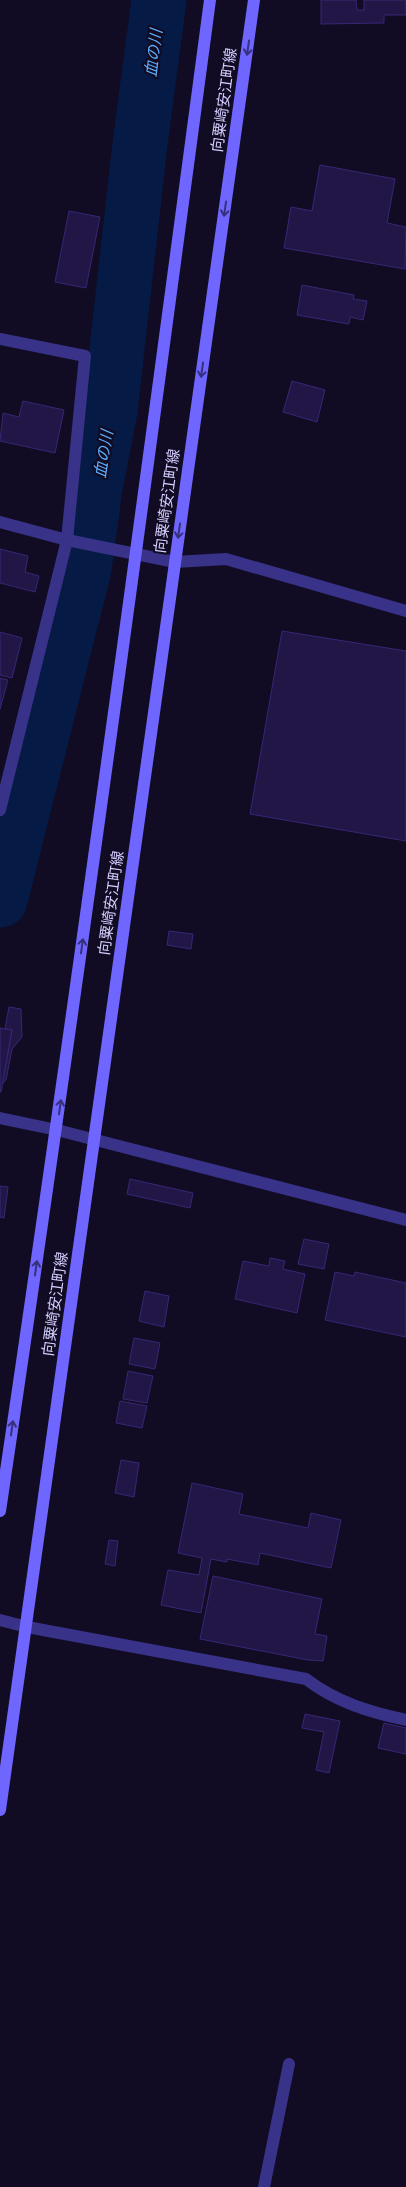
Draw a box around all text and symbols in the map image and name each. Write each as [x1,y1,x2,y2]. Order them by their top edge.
water label: 血の川 [140,26,166,78]
one-way arrow [242,40,252,56]
street label: 向粟崎安江町線 [207,47,240,153]
one-way arrow [219,201,229,217]
one-way arrow [197,362,207,378]
water label: 血の川 [89,427,117,479]
street label: 向粟崎安江町線 [150,448,183,554]
one-way arrow [174,523,184,539]
street label: 向粟崎安江町線 [94,850,127,956]
one-way arrow [78,938,88,954]
one-way arrow [55,1099,65,1115]
street label: 向粟崎安江町線 [38,1251,71,1357]
one-way arrow [32,1260,42,1276]
one-way arrow [8,1421,18,1437]

